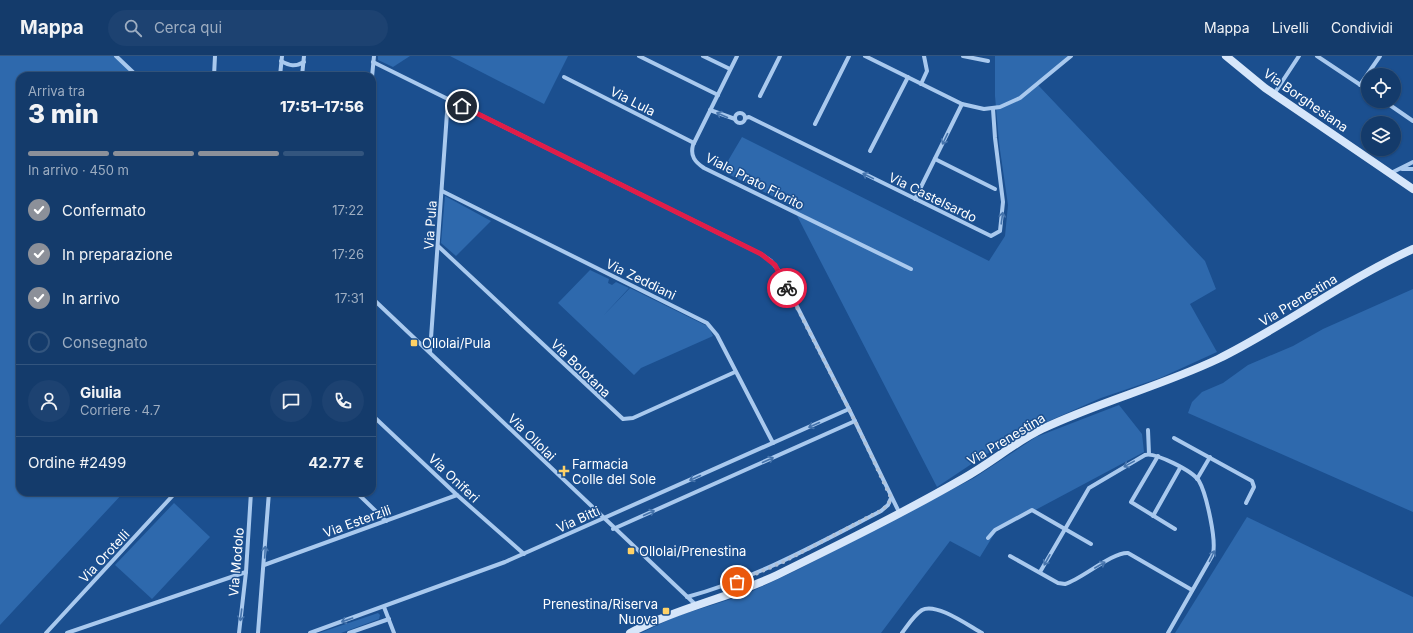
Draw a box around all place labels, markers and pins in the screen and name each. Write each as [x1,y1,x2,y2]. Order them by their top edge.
pin [445,89,479,123]
place label: Ollolai/Pula [422,335,491,351]
marker: Ollolai/Pula [409,338,419,348]
place label: Farmacia Colle del Sole [572,456,656,487]
marker: Farmacia Colle del Sole [559,466,569,476]
place label: Ollolai/Prenestina [639,543,746,559]
marker: Ollolai/Prenestina [626,546,636,556]
pin [720,565,754,599]
place label: Prenestina/Riserva Nuova [543,596,658,627]
marker: Prenestina/Riserva Nuova [661,606,671,616]

